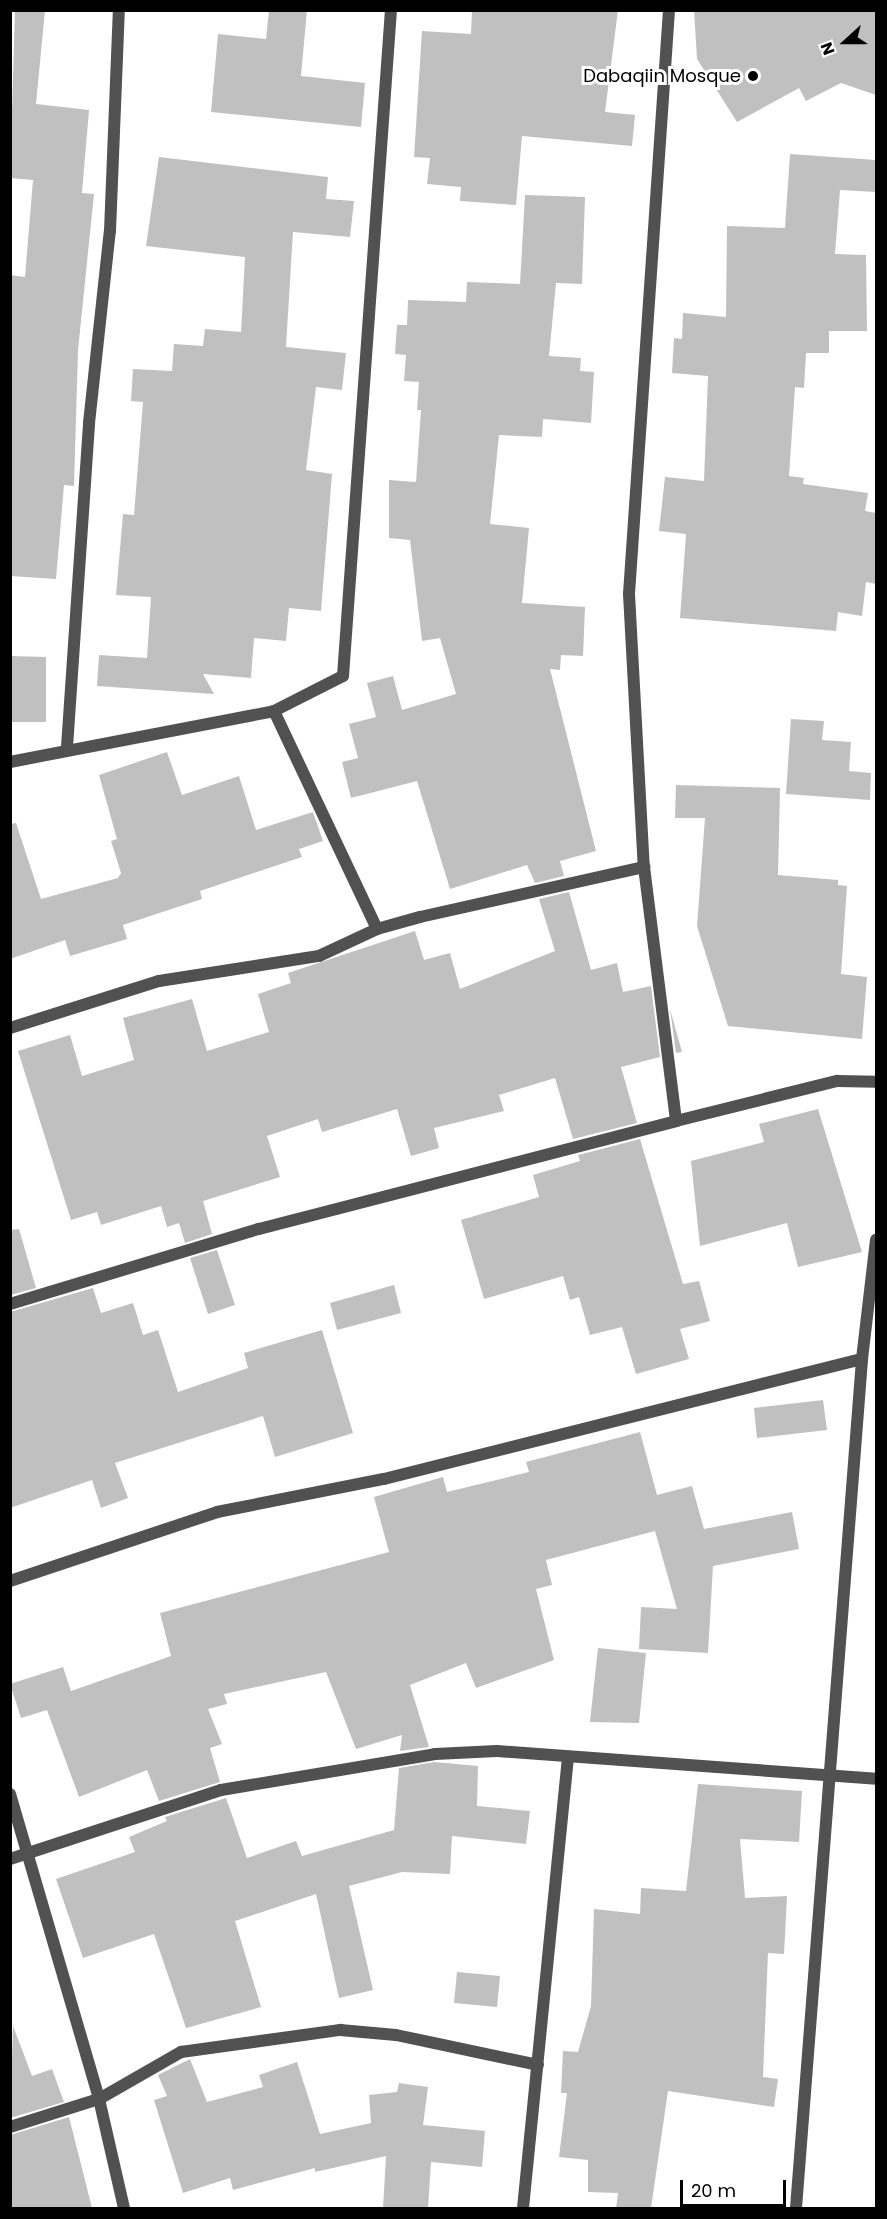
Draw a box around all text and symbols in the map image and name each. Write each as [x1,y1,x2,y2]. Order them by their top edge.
north arrow [815,12,875,72]
text: N [815,39,841,58]
place label: Dabaqiin Mosque [583,65,741,87]
marker: Dabaqiin Mosque [746,69,760,83]
scale bar [683,2168,790,2206]
text: 20 m [691,2178,736,2203]

